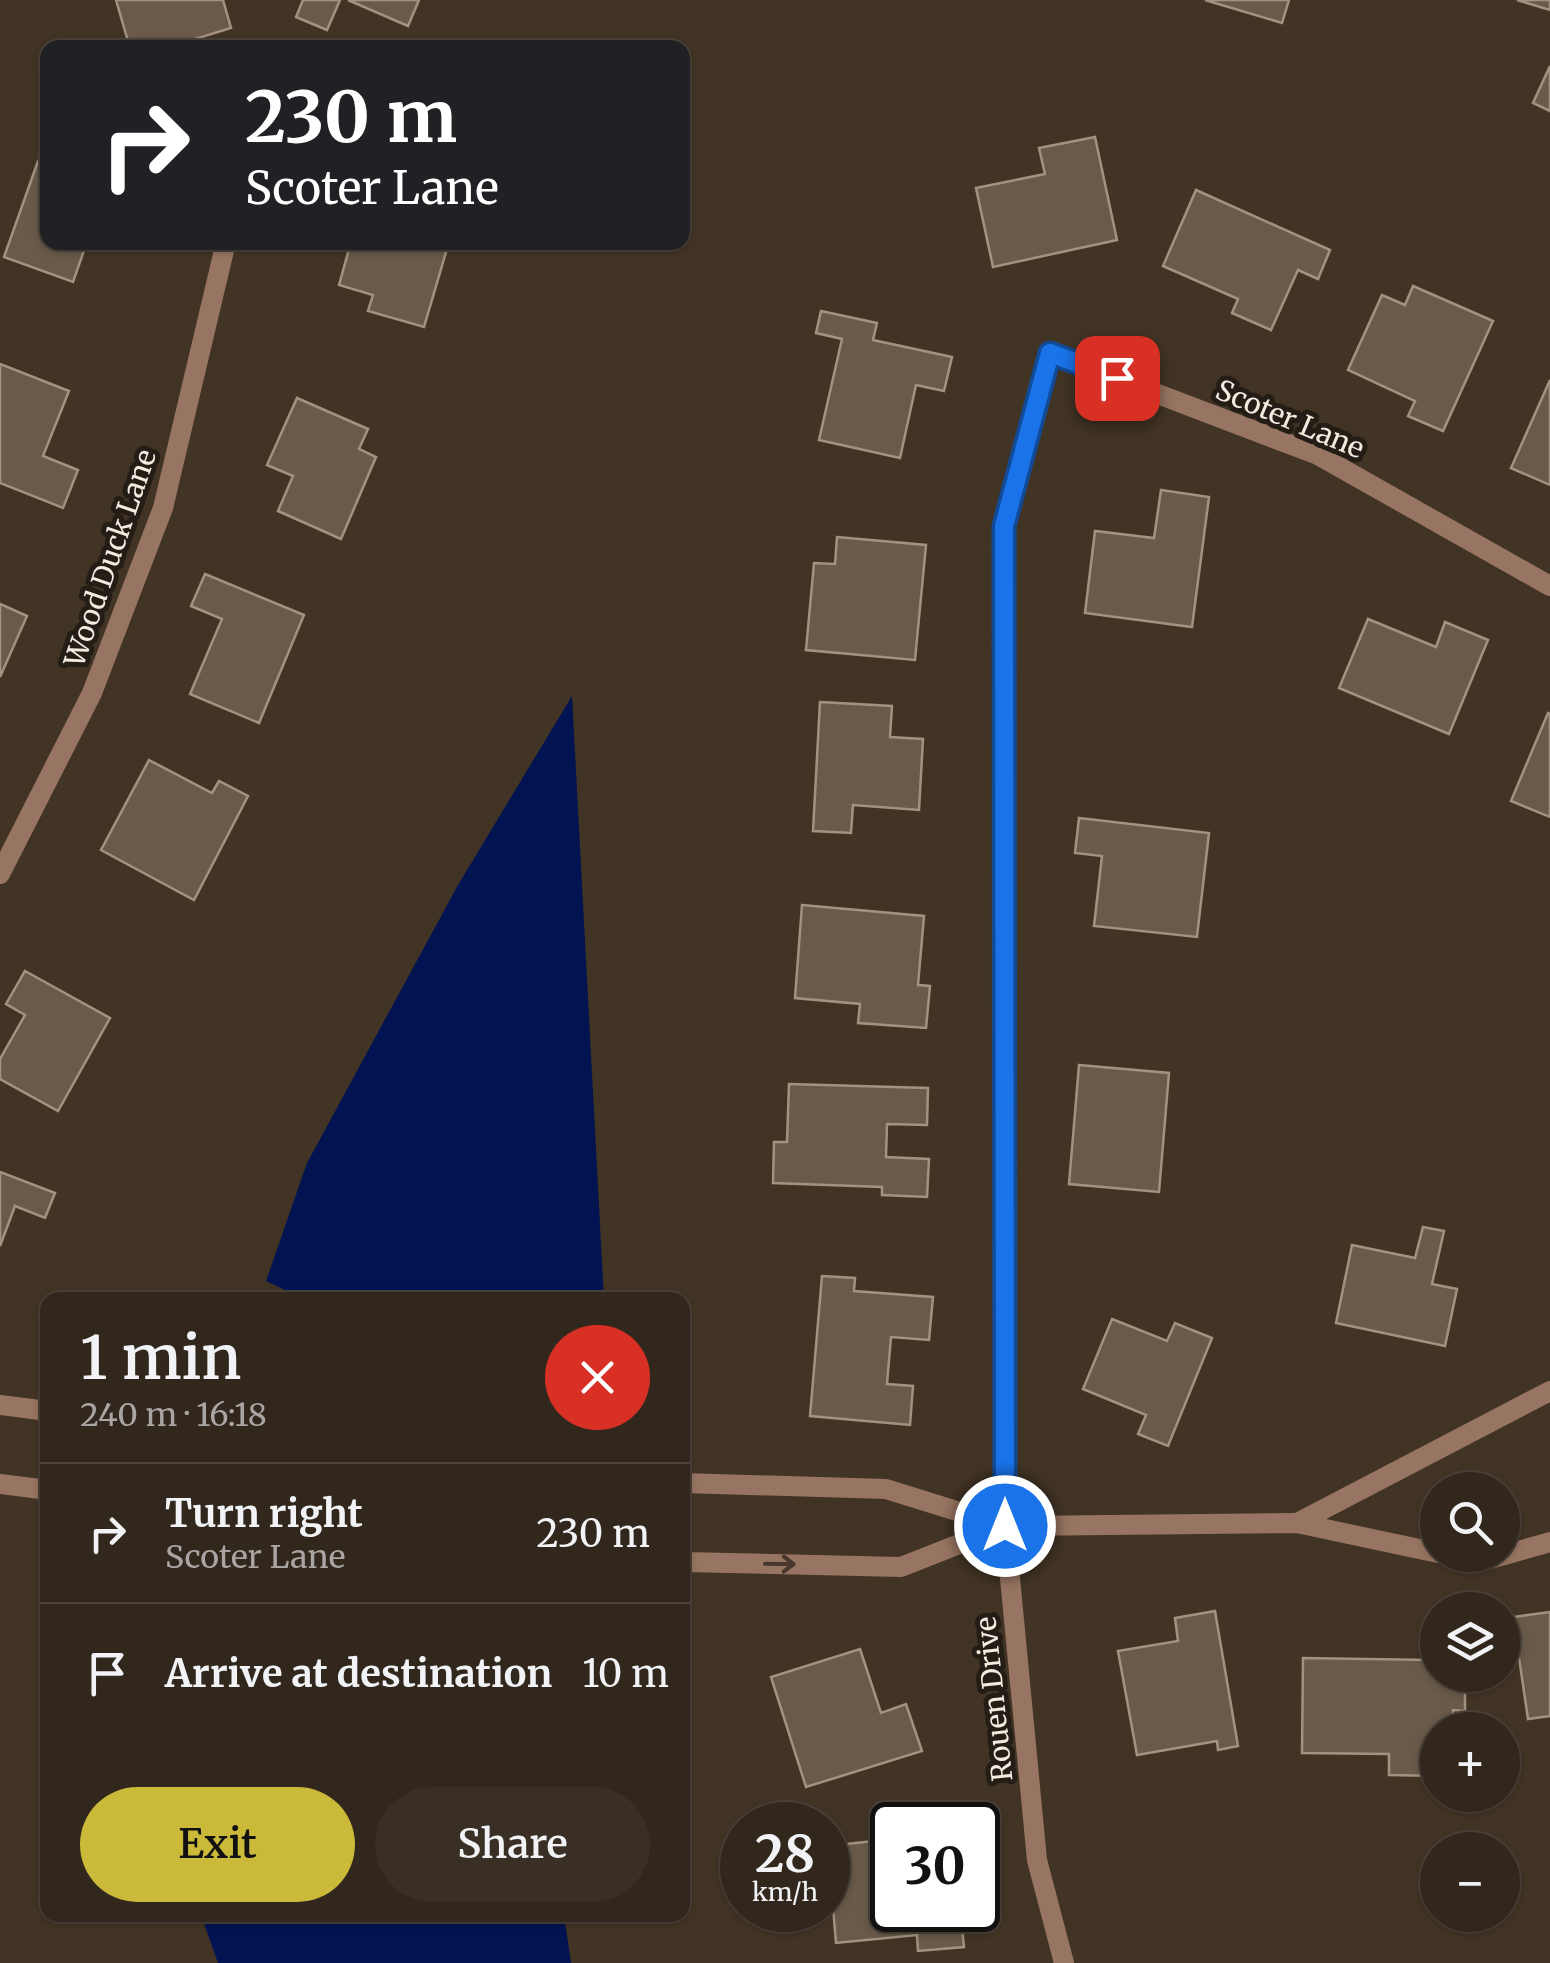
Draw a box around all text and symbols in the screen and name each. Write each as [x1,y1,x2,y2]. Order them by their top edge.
text: 230 m [245,73,457,161]
icon: right [80,80,210,210]
text: Scoter Lane [245,160,499,216]
pin [1075,336,1160,421]
icon: arrive [1090,351,1145,406]
street label: Scoter Lane [1210,372,1370,466]
street label: Wood Duck Lane [56,445,164,672]
text: 1 min [80,1320,241,1395]
button: close [545,1325,650,1430]
text: 240 m · 16:18 [80,1395,267,1435]
map controls [1420,1472,1520,1932]
button: search [1420,1472,1520,1572]
position arrow [953,1474,1057,1578]
text: Turn right [165,1490,363,1537]
icon: right [80,1506,135,1561]
text: 230 m [536,1510,650,1557]
text: Scoter Lane [165,1537,345,1577]
one-way arrow [763,1555,795,1574]
button: layers [1420,1592,1520,1692]
street label: Rouen Drive [967,1615,1021,1783]
icon: arrive [80,1646,135,1701]
text: Arrive at destination [165,1650,552,1697]
text: 10 m [582,1650,669,1697]
button: + [1420,1712,1520,1812]
button: Exit [80,1787,355,1902]
button: Share [375,1787,650,1902]
speed limit sign: 30 [870,1802,1000,1932]
text: 28 [755,1823,815,1886]
button: − [1420,1832,1520,1932]
text: km/h [752,1876,818,1908]

